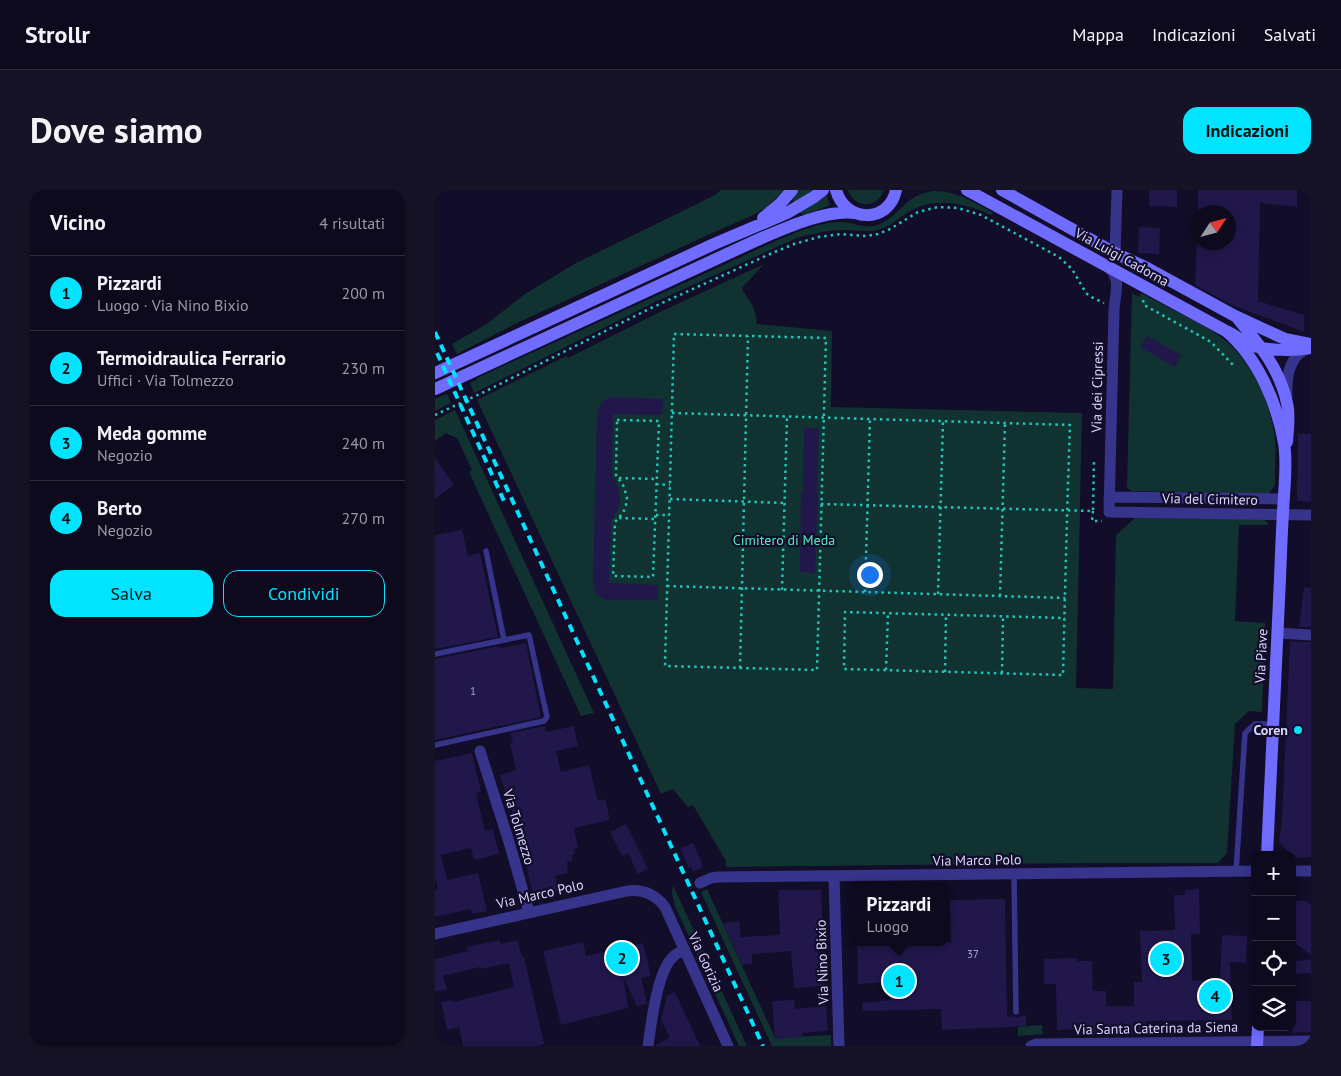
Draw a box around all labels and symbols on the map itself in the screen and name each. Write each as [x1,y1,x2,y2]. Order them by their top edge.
north arrow [1191,205,1236,250]
street label: Via Luigi Cadorna [1071,223,1172,290]
street label: Via dei Cipressi [1087,341,1107,434]
street label: Via del Cimitero [1161,489,1258,509]
park label: Cimitero di Meda [733,531,835,549]
your location [857,562,883,588]
street label: Via Piave [1251,628,1271,685]
house number: 1 [470,684,476,698]
place label: Coren [1254,721,1288,739]
marker: Coren [1292,724,1304,736]
street label: Via Tolmezzo [499,786,539,867]
street label: Via Marco Polo [931,850,1022,870]
street label: Via Marco Polo [494,875,585,913]
street label: Via Nino Bixio [812,919,833,1006]
street label: Via Gorizia [684,928,728,995]
pin: 2 [606,939,638,977]
pin: 3 [1150,940,1182,978]
house number: 37 [967,947,979,961]
pin: 1 [883,962,915,1000]
pin: 4 [1199,977,1231,1015]
street label: Via Santa Caterina da Siena [1073,1018,1238,1038]

